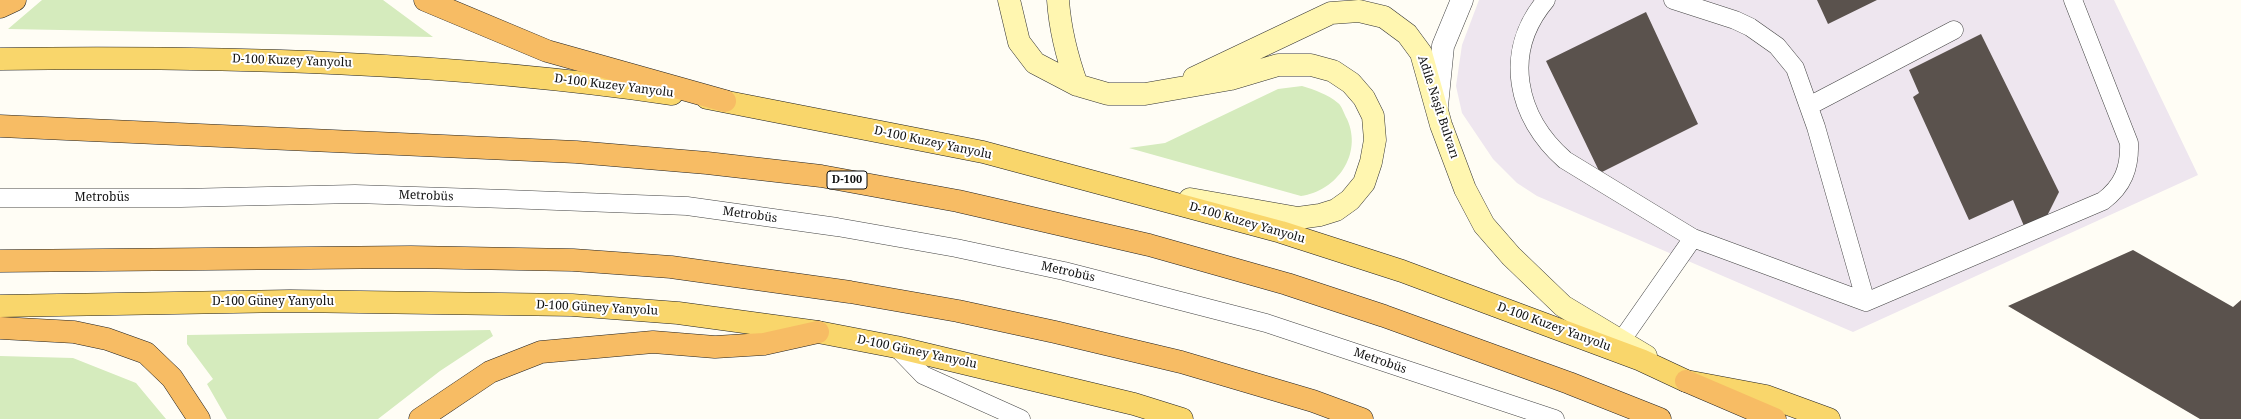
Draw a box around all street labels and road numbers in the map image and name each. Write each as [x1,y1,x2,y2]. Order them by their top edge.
street label: D-100 Kuzey Yanyolu [232,52,352,70]
street label: Adile Naşit Bulvarı [1415,54,1461,160]
street label: D-100 Kuzey Yanyolu [554,72,674,100]
street label: D-100 Kuzey Yanyolu [873,123,993,163]
road number: D-100 [827,171,867,189]
street label: Metrobüs [398,188,454,204]
street label: Metrobüs [75,191,129,205]
street label: D-100 Kuzey Yanyolu [1187,200,1307,246]
street label: Metrobüs [722,204,778,226]
street label: Metrobüs [1040,259,1096,285]
street label: D-100 Güney Yanyolu [212,295,334,309]
street label: D-100 Güney Yanyolu [536,298,658,318]
street label: D-100 Kuzey Yanyolu [1495,300,1613,354]
street label: D-100 Güney Yanyolu [856,332,978,372]
street label: Metrobüs [1352,345,1408,377]

